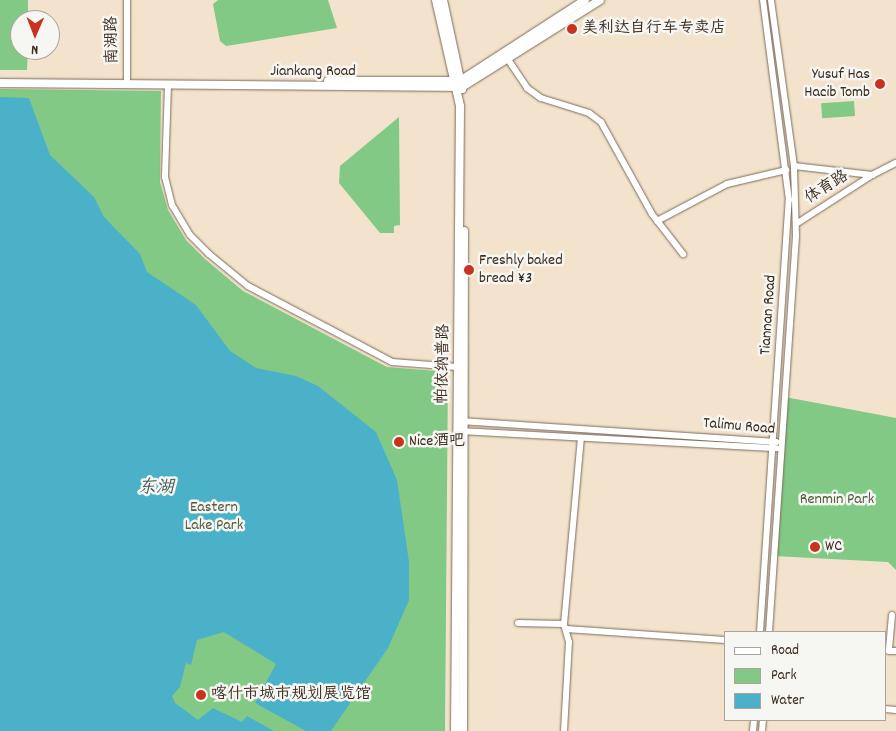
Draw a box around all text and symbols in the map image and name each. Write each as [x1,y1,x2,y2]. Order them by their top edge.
north arrow [10,10,60,60]
street label: 南湖路 [103,16,123,64]
place label: 美利达自行车专卖店 [582,19,726,39]
marker: 美利达自行车专卖店 [566,23,578,35]
text: N [31,39,38,59]
street label: Jiankang Road [270,62,356,82]
place label: Yusuf Has Hacib Tomb [804,65,870,103]
marker: Yusuf Has Hacib Tomb [874,78,886,90]
street label: 体育路 [802,167,852,209]
place label: Freshly baked bread ¥3 [479,251,563,289]
marker: Freshly baked bread ¥3 [463,264,475,276]
street label: Tiannan Road [757,274,781,356]
street label: 帕依纳普路 [434,324,454,404]
street label: Talimu Road [702,414,776,440]
place label: Nice酒吧 [409,432,465,452]
marker: Nice酒吧 [393,436,405,448]
water label: 东湖 [138,478,174,500]
park label: Renmin Park [800,490,874,510]
park label: Eastern Lake Park [185,498,243,536]
place label: WC [825,537,842,557]
marker: WC [809,541,821,553]
legend [724,631,886,721]
text: Road [771,640,799,662]
text: Park [771,665,797,687]
place label: 喀什市城市规划展览馆 [211,685,371,705]
marker: 喀什市城市规划展览馆 [195,689,207,701]
text: Water [771,690,804,712]

